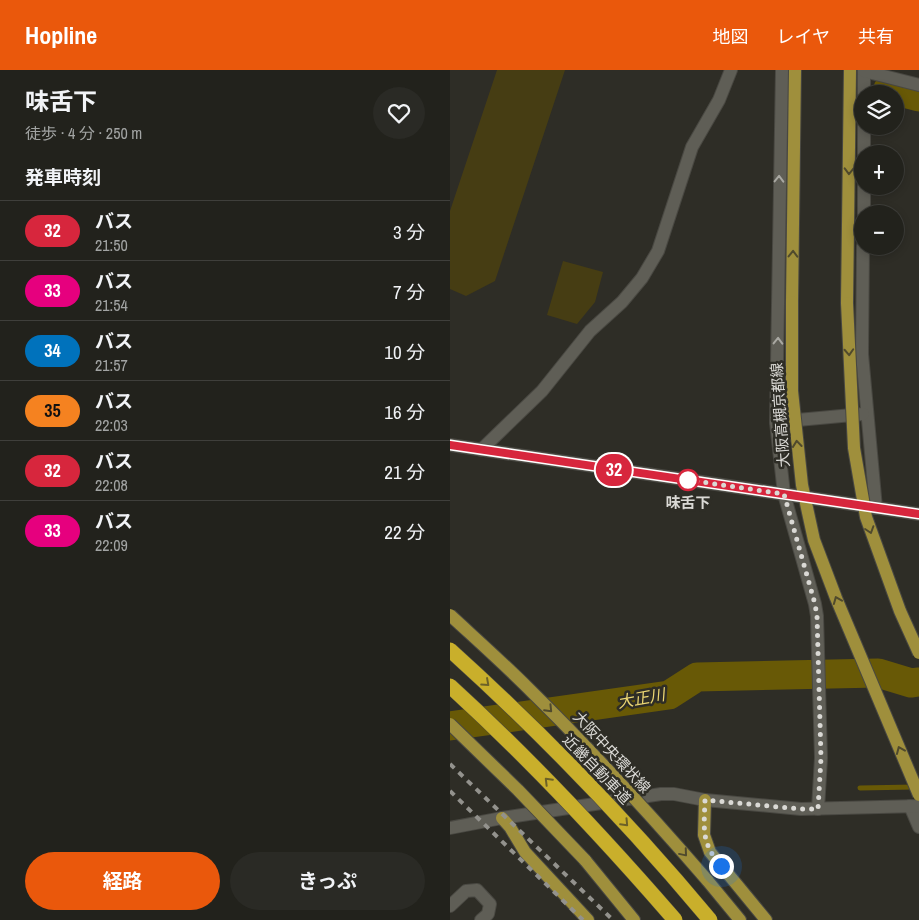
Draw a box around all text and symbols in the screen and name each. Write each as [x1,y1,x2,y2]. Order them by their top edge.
text: Hopline [25,19,97,51]
text: 地図 [713,24,749,49]
text: レイヤ [777,24,830,49]
text: 共有 [858,24,894,49]
text: 味舌下 [25,85,97,117]
map controls [854,85,904,255]
button: layers [854,85,904,135]
button: heart [373,87,425,139]
text: 徒歩 · 4 分 · 250 m [25,122,142,144]
button: + [854,145,904,195]
text: 発車時刻 [25,164,101,190]
one-way arrow [843,167,854,175]
one-way arrow [774,174,784,182]
button: − [854,205,904,255]
text: バス [95,208,133,234]
text: 32 [44,218,61,243]
text: 3 分 [393,219,425,245]
text: 21:50 [95,234,128,256]
one-way arrow [788,249,798,257]
text: バス [95,268,133,294]
text: 33 [44,278,61,303]
text: 7 分 [393,279,425,305]
text: 21:54 [95,294,128,316]
text: バス [95,328,133,354]
one-way arrow [773,337,784,345]
text: 34 [44,338,61,363]
text: 10 分 [384,339,425,365]
one-way arrow [844,348,855,356]
text: 21:57 [95,354,128,376]
street label: 大阪高槻京都線 [766,362,794,468]
text: バス [95,388,133,414]
text: 35 [44,398,61,423]
text: 16 分 [384,399,425,425]
text: 22:03 [95,414,128,436]
one-way arrow [792,439,803,447]
text: バス [95,448,133,474]
line badge: 32 [592,454,636,486]
text: 32 [606,457,622,482]
text: 32 [44,458,61,483]
text: 21 分 [384,459,425,485]
marker: 味舌下 [677,469,699,491]
text: 22:08 [95,474,128,496]
place label: 味舌下 [665,492,711,513]
text: バス [95,508,133,534]
text: 33 [44,518,61,543]
text: 22 分 [384,519,425,545]
one-way arrow [865,525,875,534]
text: 22:09 [95,534,128,556]
one-way arrow [832,597,842,605]
one-way arrow [481,677,490,686]
water label: 大正川 [615,683,669,713]
one-way arrow [543,703,552,712]
street label: 大阪中央環状線 [569,706,655,798]
street label: 近畿自動車道 [558,729,636,809]
one-way arrow [895,746,906,755]
one-way arrow [544,778,553,787]
one-way arrow [619,817,628,826]
one-way arrow [678,848,687,857]
button: 経路 [25,852,220,910]
button: きっぷ [230,852,425,910]
your location [709,854,734,879]

